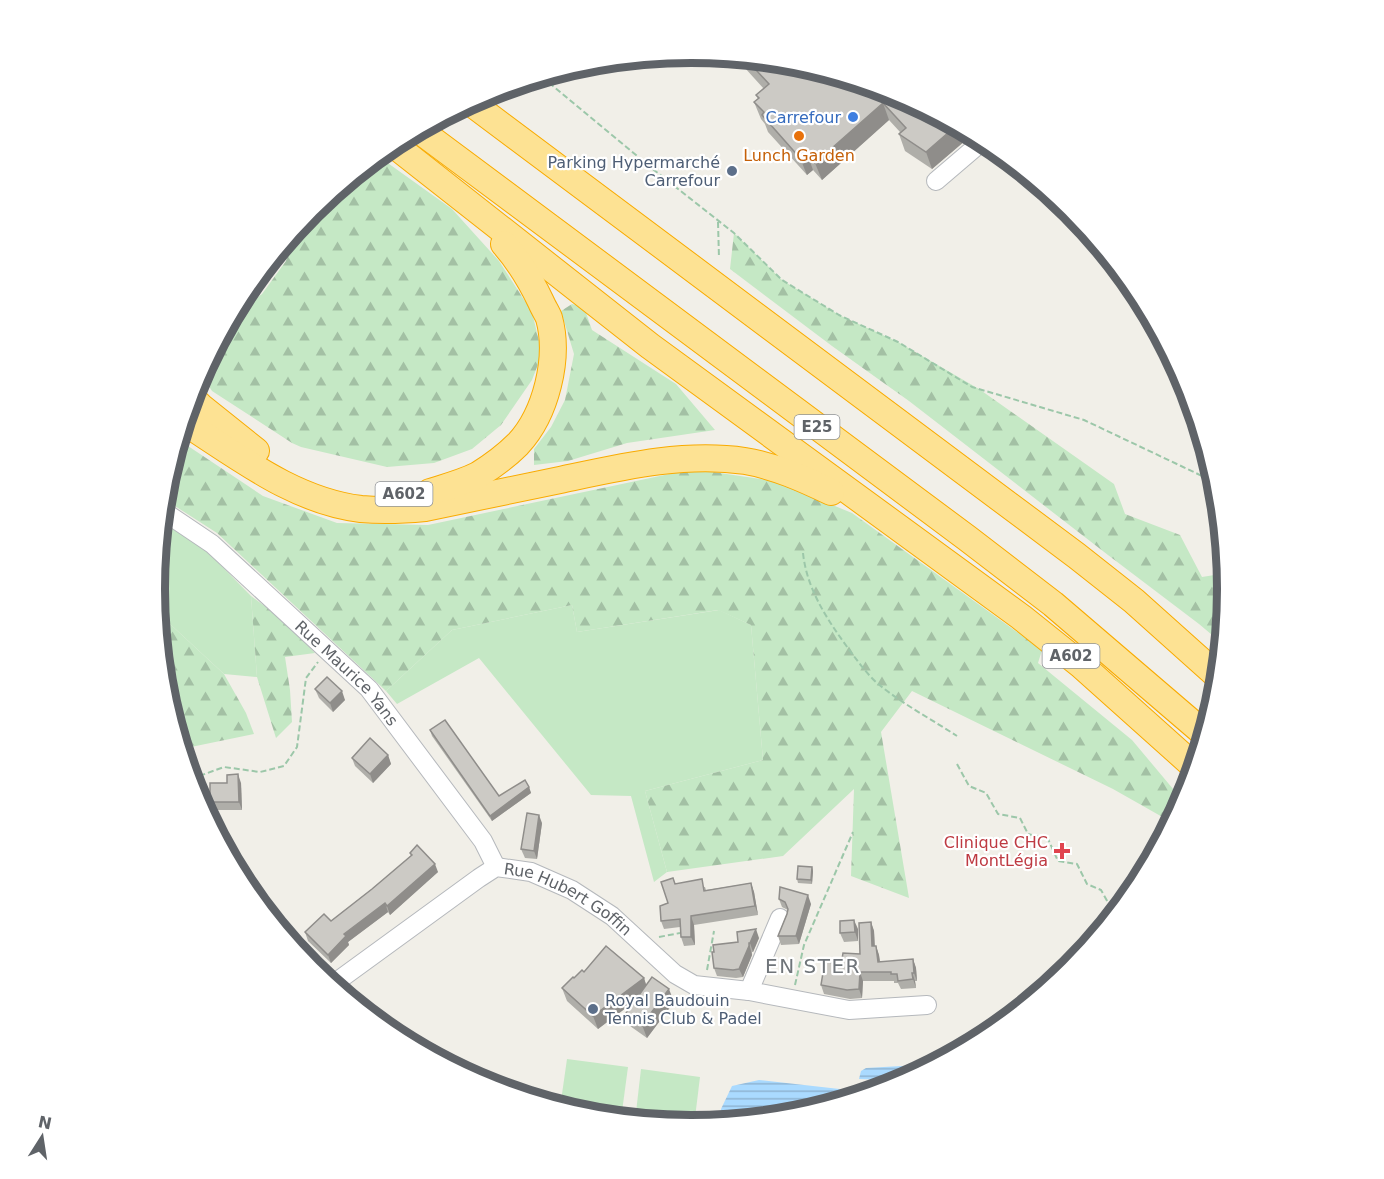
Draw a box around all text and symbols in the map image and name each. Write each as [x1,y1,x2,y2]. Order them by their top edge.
place label: Carrefour [766,108,841,127]
marker: Carrefour [846,110,860,124]
marker: Lunch Garden [792,129,806,143]
place label: Lunch Garden [743,146,855,165]
place label: Parking Hypermarché Carrefour [547,153,720,190]
marker: Parking Hypermarché Carrefour [725,164,739,178]
road number: E25 [794,415,840,439]
road number: A602 [376,482,432,506]
street label: Rue Maurice Yans [291,617,402,730]
road number: A602 [1042,644,1100,668]
place label: Clinique CHC MontLégia [944,833,1048,870]
marker: Clinique CHC MontLégia [1053,842,1071,860]
street label: Rue Hubert Goffin [503,859,636,939]
district label: EN STER [765,954,861,978]
place label: Royal Baudouin Tennis Club & Padel [604,991,762,1028]
marker: Royal Baudouin Tennis Club & Padel [586,1002,600,1016]
north arrow [12,1107,72,1167]
text: N [36,1112,54,1134]

